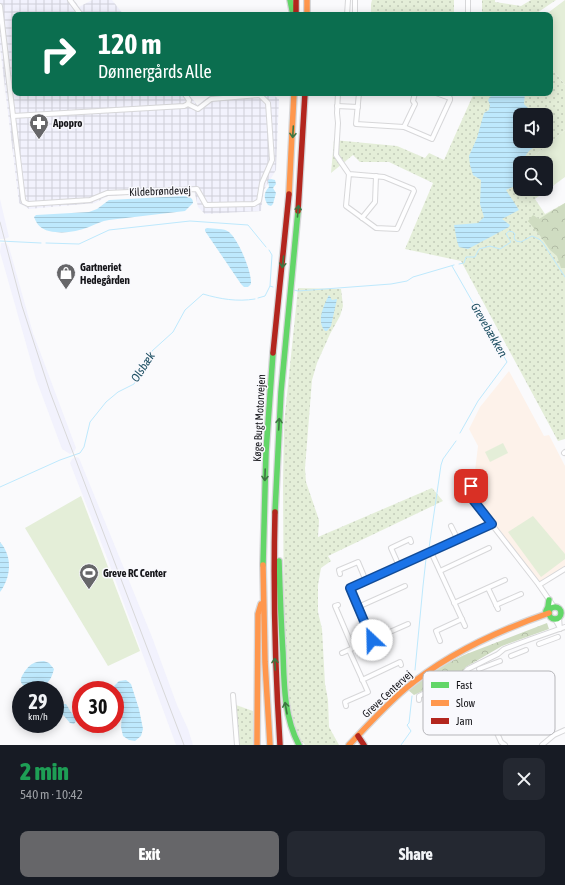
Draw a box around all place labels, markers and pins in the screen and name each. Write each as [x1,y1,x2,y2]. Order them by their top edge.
pharmacy icon: Apopro [28,112,50,140]
place label: Apopro [52,117,82,129]
place label: Gartneriet Hedegården [80,261,130,286]
shop icon: Gartneriet Hedegården [55,262,77,290]
pin [454,469,488,503]
sports icon: Greve RC Center [78,562,100,590]
place label: Greve RC Center [103,567,167,579]

